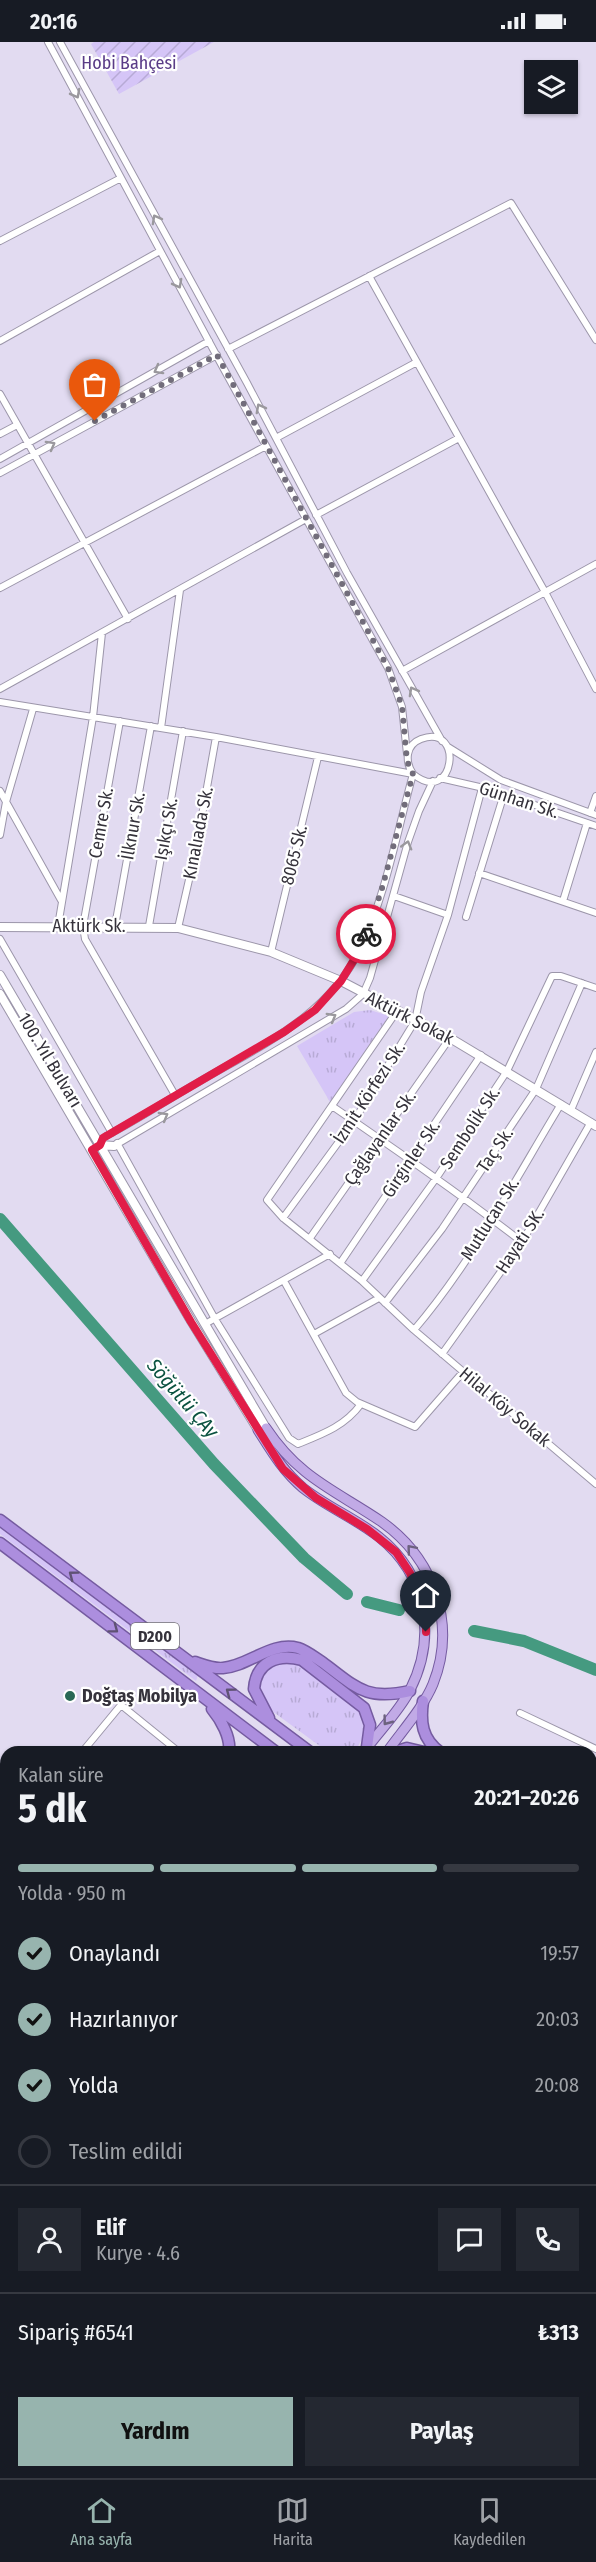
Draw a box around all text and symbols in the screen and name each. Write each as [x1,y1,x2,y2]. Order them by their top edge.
text: 20:16 [30,8,77,35]
park label: Hobi Bahçesi [81,52,177,74]
map controls [524,60,578,114]
button: layers [524,60,578,114]
one-way arrow [69,87,80,98]
one-way arrow [152,215,163,225]
one-way arrow [171,278,182,288]
pin [69,359,120,421]
one-way arrow [153,363,164,374]
icon: bag [78,368,111,401]
one-way arrow [256,404,267,415]
one-way arrow [45,441,55,452]
one-way arrow [408,687,420,697]
street label: Günhan Sk. [476,777,562,823]
street label: Kınalıada Sk. [178,784,218,881]
street label: Cemre Sk. [84,786,118,860]
street label: İlknur Sk. [116,790,150,862]
street label: Işıkçı Sk. [150,796,182,862]
street label: 8065 Sk. [276,823,312,887]
one-way arrow [400,840,412,850]
courier [336,904,396,964]
street label: Aktürk Sk. [52,915,126,937]
icon: bike [350,918,383,951]
street label: Aktürk Sokak [362,986,458,1050]
street label: 100. Yıl Bulvarı [13,1009,87,1111]
one-way arrow [326,1013,336,1024]
street label: İzmit Körfezi Sk. [328,1038,410,1148]
street label: Sembolik Sk. [435,1083,505,1173]
street label: Çağlayanlar Sk. [339,1086,421,1190]
one-way arrow [158,1112,168,1123]
street label: Girginler Sk. [377,1116,445,1202]
street label: Taç Sk. [472,1123,518,1177]
street label: Mutlucan Sk. [456,1173,524,1264]
street label: Hayati SK. [491,1204,549,1278]
water label: Söğütlü ÇAy [141,1353,225,1443]
street label: Hilal Köy Sokak [455,1362,556,1452]
one-way arrow [407,1545,418,1556]
pin [400,1570,451,1632]
one-way arrow [69,1571,80,1582]
icon: home [409,1579,442,1612]
one-way arrow [107,1622,118,1633]
road number: D200 [131,1623,179,1649]
place label: Doğtaş Mobilya [82,1685,197,1707]
one-way arrow [225,1688,236,1699]
marker: Doğtaş Mobilya [63,1689,77,1703]
one-way arrow [383,1715,394,1726]
text: Kalan süre [18,1763,104,1787]
text: 20:21–20:26 [474,1784,579,1811]
text: 5 dk [18,1786,86,1832]
text: Yolda · 950 m [18,1881,126,1905]
icon: check [18,1937,51,1970]
text: Onaylandı [69,1940,160,1967]
text: 19:57 [540,1941,579,1965]
icon: check [18,2003,51,2036]
text: Hazırlanıyor [69,2006,178,2033]
text: 20:03 [536,2007,579,2031]
icon: check [18,2069,51,2102]
text: Yolda [69,2072,119,2099]
text: 20:08 [535,2073,579,2097]
text: Teslim edildi [69,2138,183,2165]
button: person [18,2208,81,2271]
button: chat [438,2208,501,2271]
button: phone [516,2208,579,2271]
text: Elif [96,2214,125,2241]
text: Kurye · 4.6 [96,2241,180,2265]
text: Sipariş #6541 [18,2319,134,2346]
text: ₺313 [538,2319,579,2346]
button: Yardım [18,2397,293,2466]
button: Paylaş [305,2397,579,2466]
tab: Ana sayfa [70,2494,132,2549]
tab: Harita [273,2494,313,2549]
tab: Kaydedilen [453,2494,526,2549]

